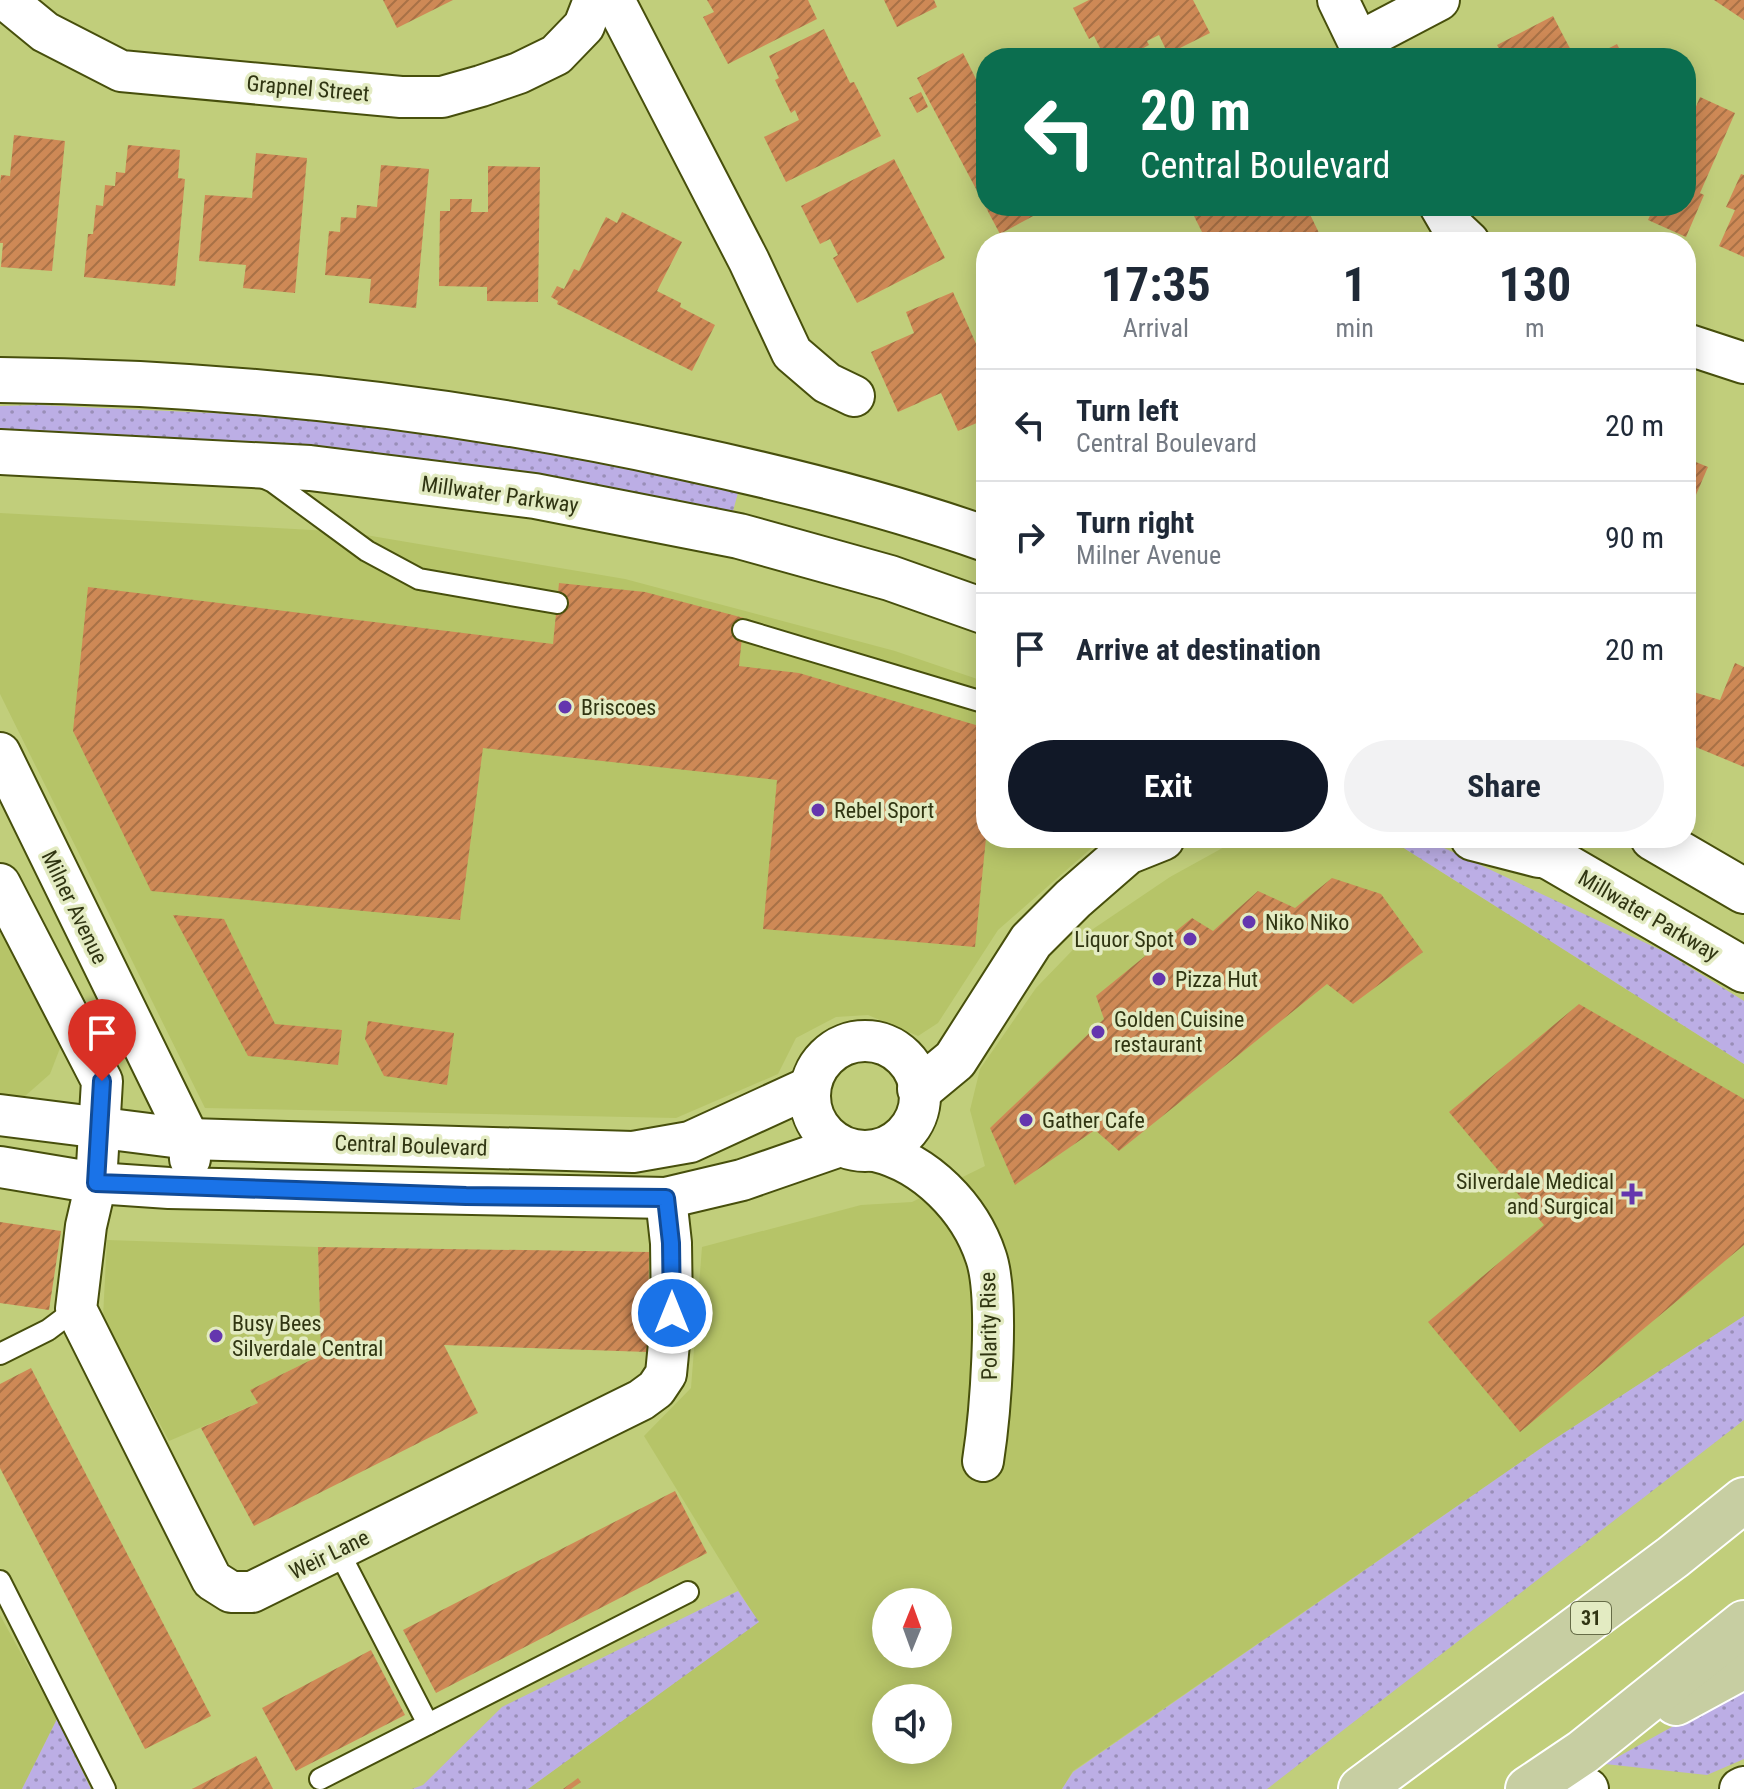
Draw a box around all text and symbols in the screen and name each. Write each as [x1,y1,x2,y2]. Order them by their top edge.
street label: Grapnel Street [245,71,370,106]
text: 20 m [1140,78,1251,144]
icon: left [1008,80,1112,184]
text: Central Boulevard [1140,145,1390,187]
text: 17:35 [1101,256,1211,313]
text: 1 [1343,256,1367,313]
text: 130 [1498,256,1571,313]
text: Arrival [1123,313,1189,343]
text: min [1336,313,1374,343]
text: m [1525,313,1545,343]
text: Turn left [1076,393,1179,428]
icon: left [1008,403,1052,447]
text: 20 m [1605,408,1664,443]
text: Central Boulevard [1076,428,1257,458]
street label: Millwater Parkway [420,471,580,518]
text: Turn right [1076,505,1194,540]
icon: right [1008,515,1052,559]
text: 90 m [1605,520,1664,555]
text: Milner Avenue [1076,540,1221,570]
icon: arrive [1008,627,1052,671]
text: Arrive at destination [1076,632,1321,667]
text: 20 m [1605,632,1664,667]
place label: Briscoes [581,695,656,720]
marker: Briscoes [556,698,574,716]
button: Exit [1008,740,1328,832]
button: Share [1344,740,1664,832]
place label: Rebel Sport [834,798,934,823]
marker: Rebel Sport [809,801,827,819]
street label: Milner Avenue [36,847,113,968]
street label: Millwater Parkway [1574,865,1724,966]
place label: Niko Niko [1265,910,1349,935]
marker: Niko Niko [1240,913,1258,931]
place label: Liquor Spot [1074,927,1174,952]
marker: Liquor Spot [1181,930,1199,948]
place label: Pizza Hut [1175,967,1258,992]
marker: Pizza Hut [1150,970,1168,988]
pin [68,999,136,1081]
place label: Golden Cuisine restaurant [1114,1007,1244,1057]
icon: arrive [80,1011,124,1055]
marker: Golden Cuisine restaurant [1089,1023,1107,1041]
place label: Gather Cafe [1042,1108,1145,1133]
marker: Gather Cafe [1017,1111,1035,1129]
street label: Central Boulevard [334,1130,488,1161]
place label: Silverdale Medical and Surgical [1456,1169,1614,1219]
marker: Silverdale Medical and Surgical [1621,1183,1643,1205]
position arrow [630,1271,714,1355]
street label: Polarity Rise [975,1272,1002,1380]
place label: Busy Bees Silverdale Central [232,1311,383,1361]
marker: Busy Bees Silverdale Central [207,1327,225,1345]
street label: Weir Lane [285,1524,373,1584]
north arrow [872,1588,952,1668]
map controls [872,1588,952,1764]
road number: 31 [1571,1602,1611,1634]
button: sound [872,1684,952,1764]

